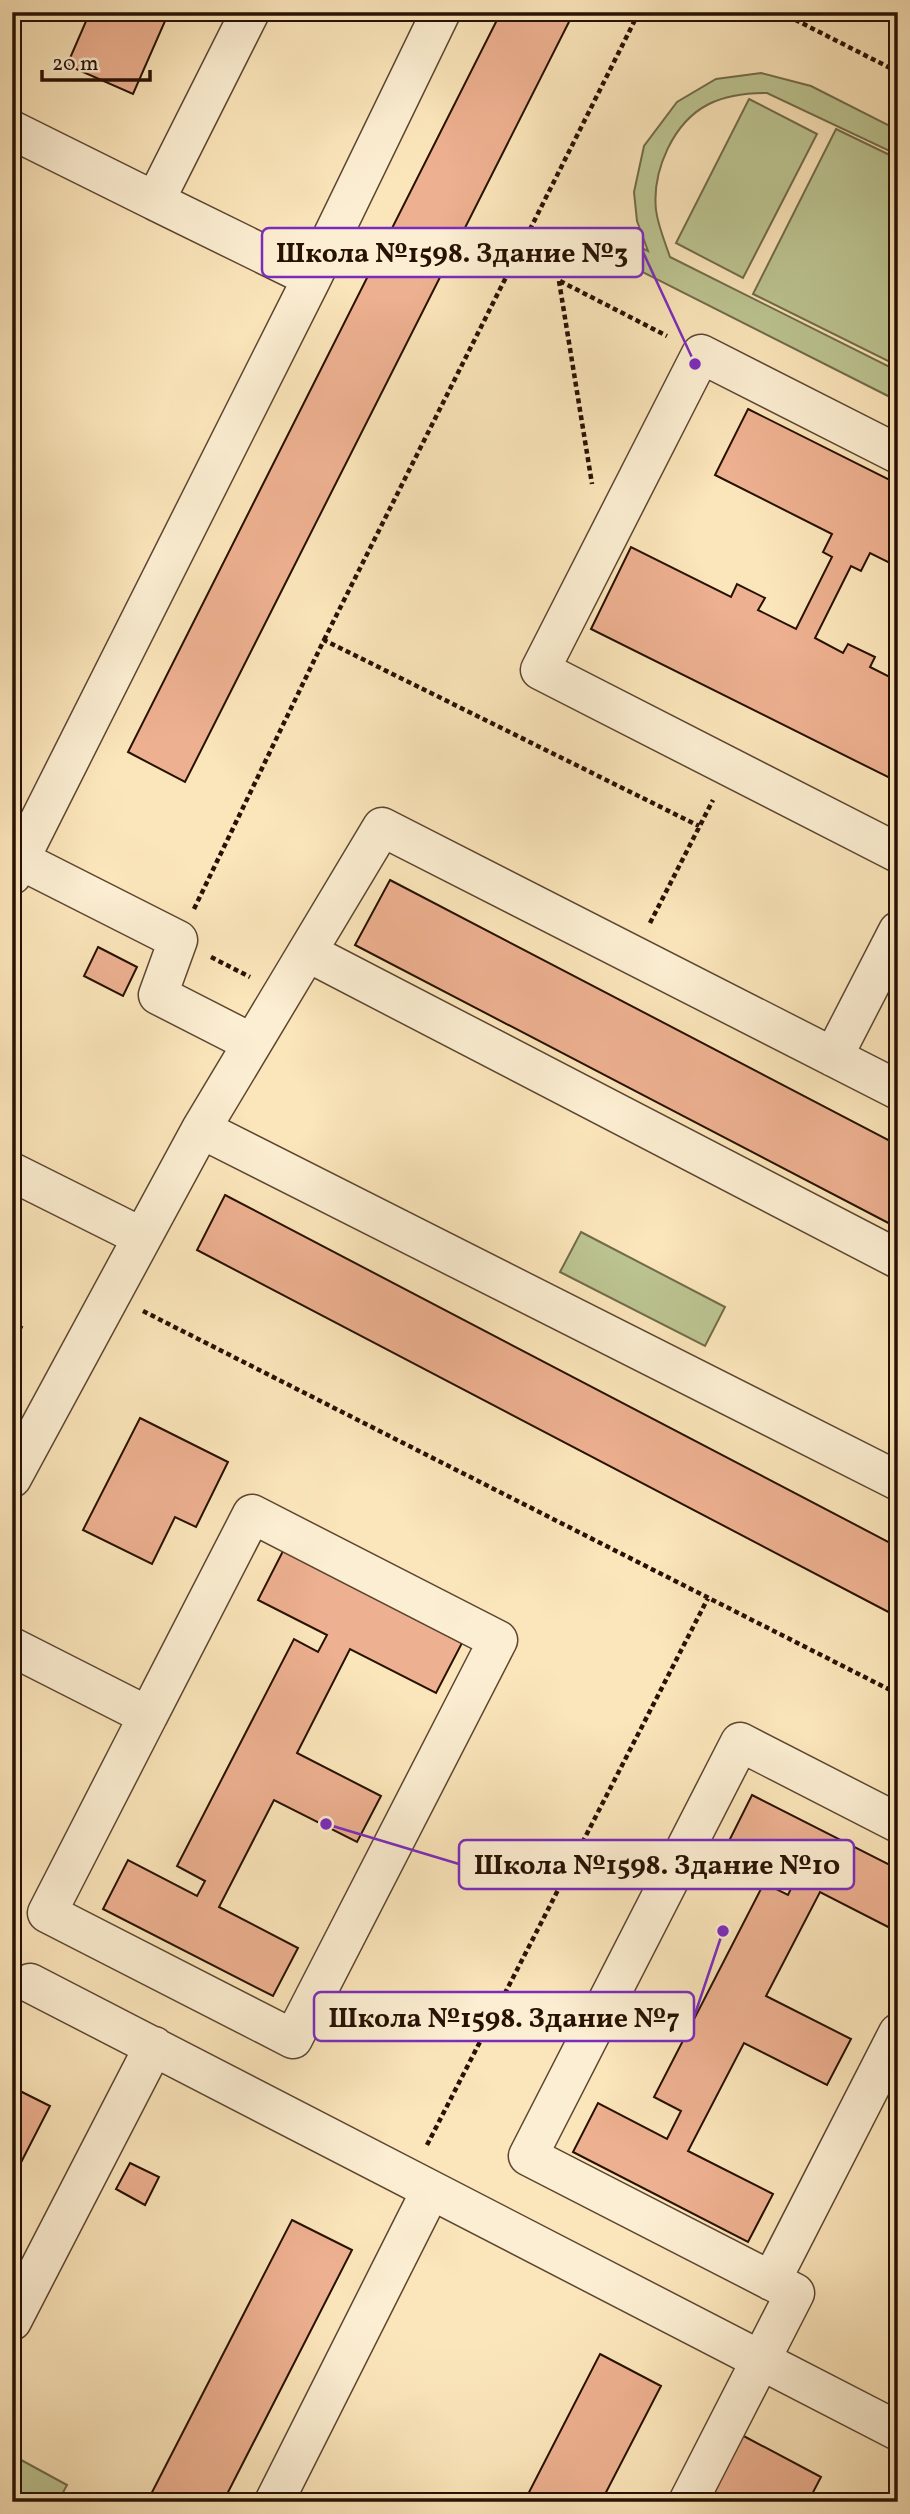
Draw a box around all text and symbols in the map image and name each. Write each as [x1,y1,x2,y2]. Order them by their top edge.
scale bar [42,38,150,82]
text: 20 m [52,50,98,79]
callout: Школа №1598. Здание №3 [262,228,643,277]
text: Школа №1598. Здание №3 [276,235,628,274]
callout: Школа №1598. Здание №10 [459,1840,854,1889]
text: Школа №1598. Здание №10 [474,1847,840,1886]
callout: Школа №1598. Здание №7 [314,1992,694,2041]
text: Школа №1598. Здание №7 [328,2000,680,2039]

